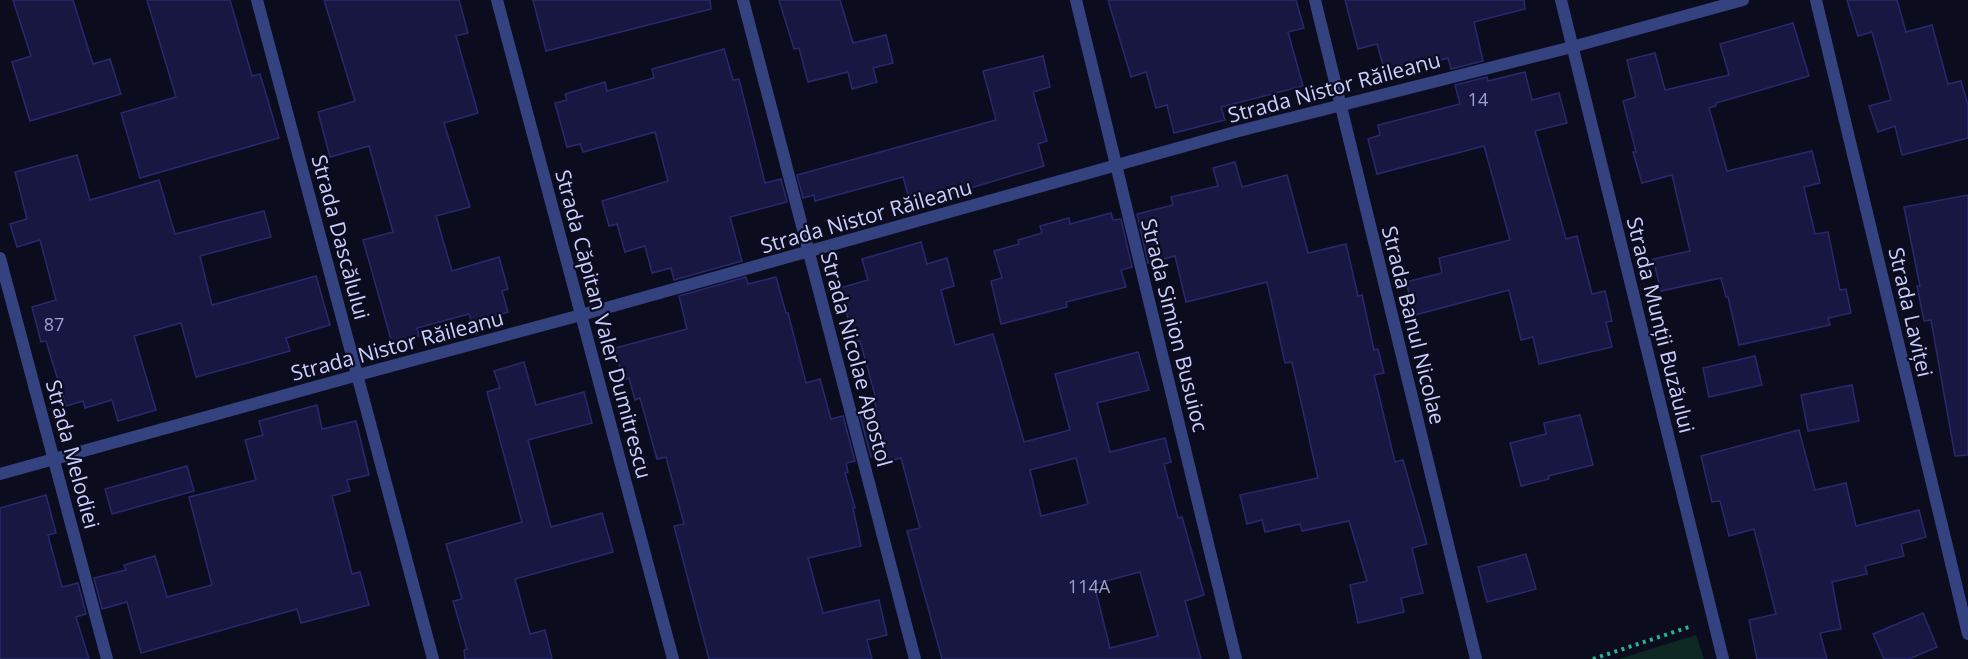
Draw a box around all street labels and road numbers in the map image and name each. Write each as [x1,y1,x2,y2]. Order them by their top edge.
street label: Strada Nistor Răileanu [1225,45,1443,129]
street label: Strada Dascălului [306,151,376,323]
street label: Strada Căpitan Valer Dumitrescu [549,166,659,482]
street label: Strada Nistor Răileanu [757,172,975,260]
street label: Strada Munții Buzăului [1621,214,1701,436]
street label: Strada Simion Busuioc [1135,215,1215,435]
street label: Strada Banul Nicolae [1376,223,1452,427]
street label: Strada Laviței [1882,244,1940,380]
street label: Strada Nicolae Apostol [815,248,899,470]
street label: Strada Nistor Răileanu [288,303,506,387]
street label: Strada Melodiei [40,376,106,532]

